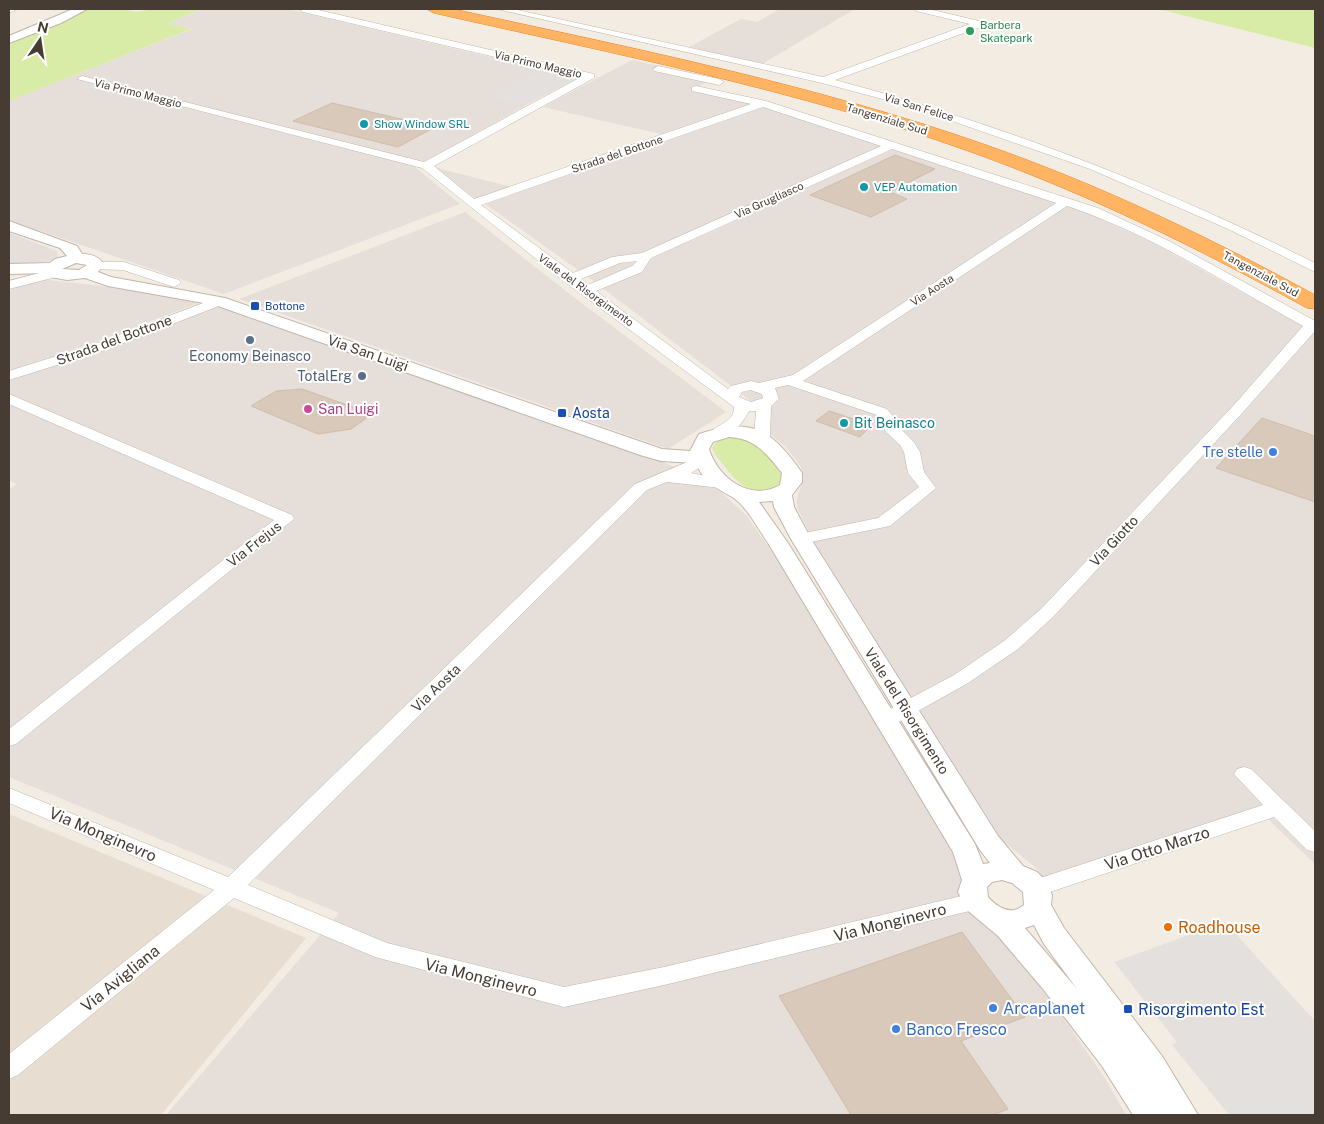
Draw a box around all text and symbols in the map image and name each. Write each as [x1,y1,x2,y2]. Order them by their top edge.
north arrow [15,15,65,65]
text: N [36,18,50,36]
place label: Barbera Skatepark [980,19,1033,44]
marker: Barbera Skatepark [964,25,976,37]
street label: Via Primo Maggio [493,48,583,80]
street label: Via Primo Maggio [93,76,183,110]
street label: Via San Felice [883,91,955,123]
street label: Tangenziale Sud [845,101,929,137]
marker: Show Window SRL [358,118,370,130]
place label: Show Window SRL [374,118,470,130]
street label: Strada del Bottone [570,133,664,175]
street label: Via Grugliasco [733,179,805,221]
marker: VEP Automation [858,181,870,193]
place label: VEP Automation [874,181,957,193]
street label: Tangenziale Sud [1221,249,1301,299]
street label: Viale del Risorgimento [536,251,636,329]
street label: Via Aosta [908,272,956,308]
marker: Bottone [249,300,261,312]
place label: Bottone [265,300,305,312]
street label: Strada del Bottone [54,312,174,368]
street label: Via San Luigi [325,332,411,374]
marker: Economy Beinasco [244,334,256,346]
place label: Economy Beinasco [189,348,311,364]
place label: TotalErg [297,368,352,384]
marker: TotalErg [356,370,368,382]
place label: San Luigi [318,401,379,417]
marker: San Luigi [302,403,314,415]
place label: Aosta [572,405,610,421]
marker: Aosta [556,407,568,419]
place label: Bit Beinasco [854,415,935,431]
marker: Bit Beinasco [838,417,850,429]
place label: Tre stelle [1203,444,1263,460]
marker: Tre stelle [1267,446,1279,458]
street label: Via Giotto [1087,512,1141,570]
street label: Via Frejus [224,518,284,570]
street label: Viale del Risorgimento [862,645,952,777]
street label: Via Aosta [408,661,464,715]
street label: Via Monginevro [46,803,160,866]
street label: Via Otto Marzo [1102,823,1212,874]
street label: Via Monginevro [832,899,948,946]
place label: Roadhouse [1178,918,1261,937]
marker: Roadhouse [1162,921,1174,933]
street label: Via Avigliana [77,941,163,1016]
street label: Via Monginevro [423,954,539,1001]
place label: Arcaplanet [1003,999,1085,1018]
place label: Risorgimento Est [1138,1000,1264,1019]
marker: Arcaplanet [987,1002,999,1014]
marker: Risorgimento Est [1122,1003,1134,1015]
place label: Banco Fresco [906,1020,1007,1039]
marker: Banco Fresco [890,1023,902,1035]

